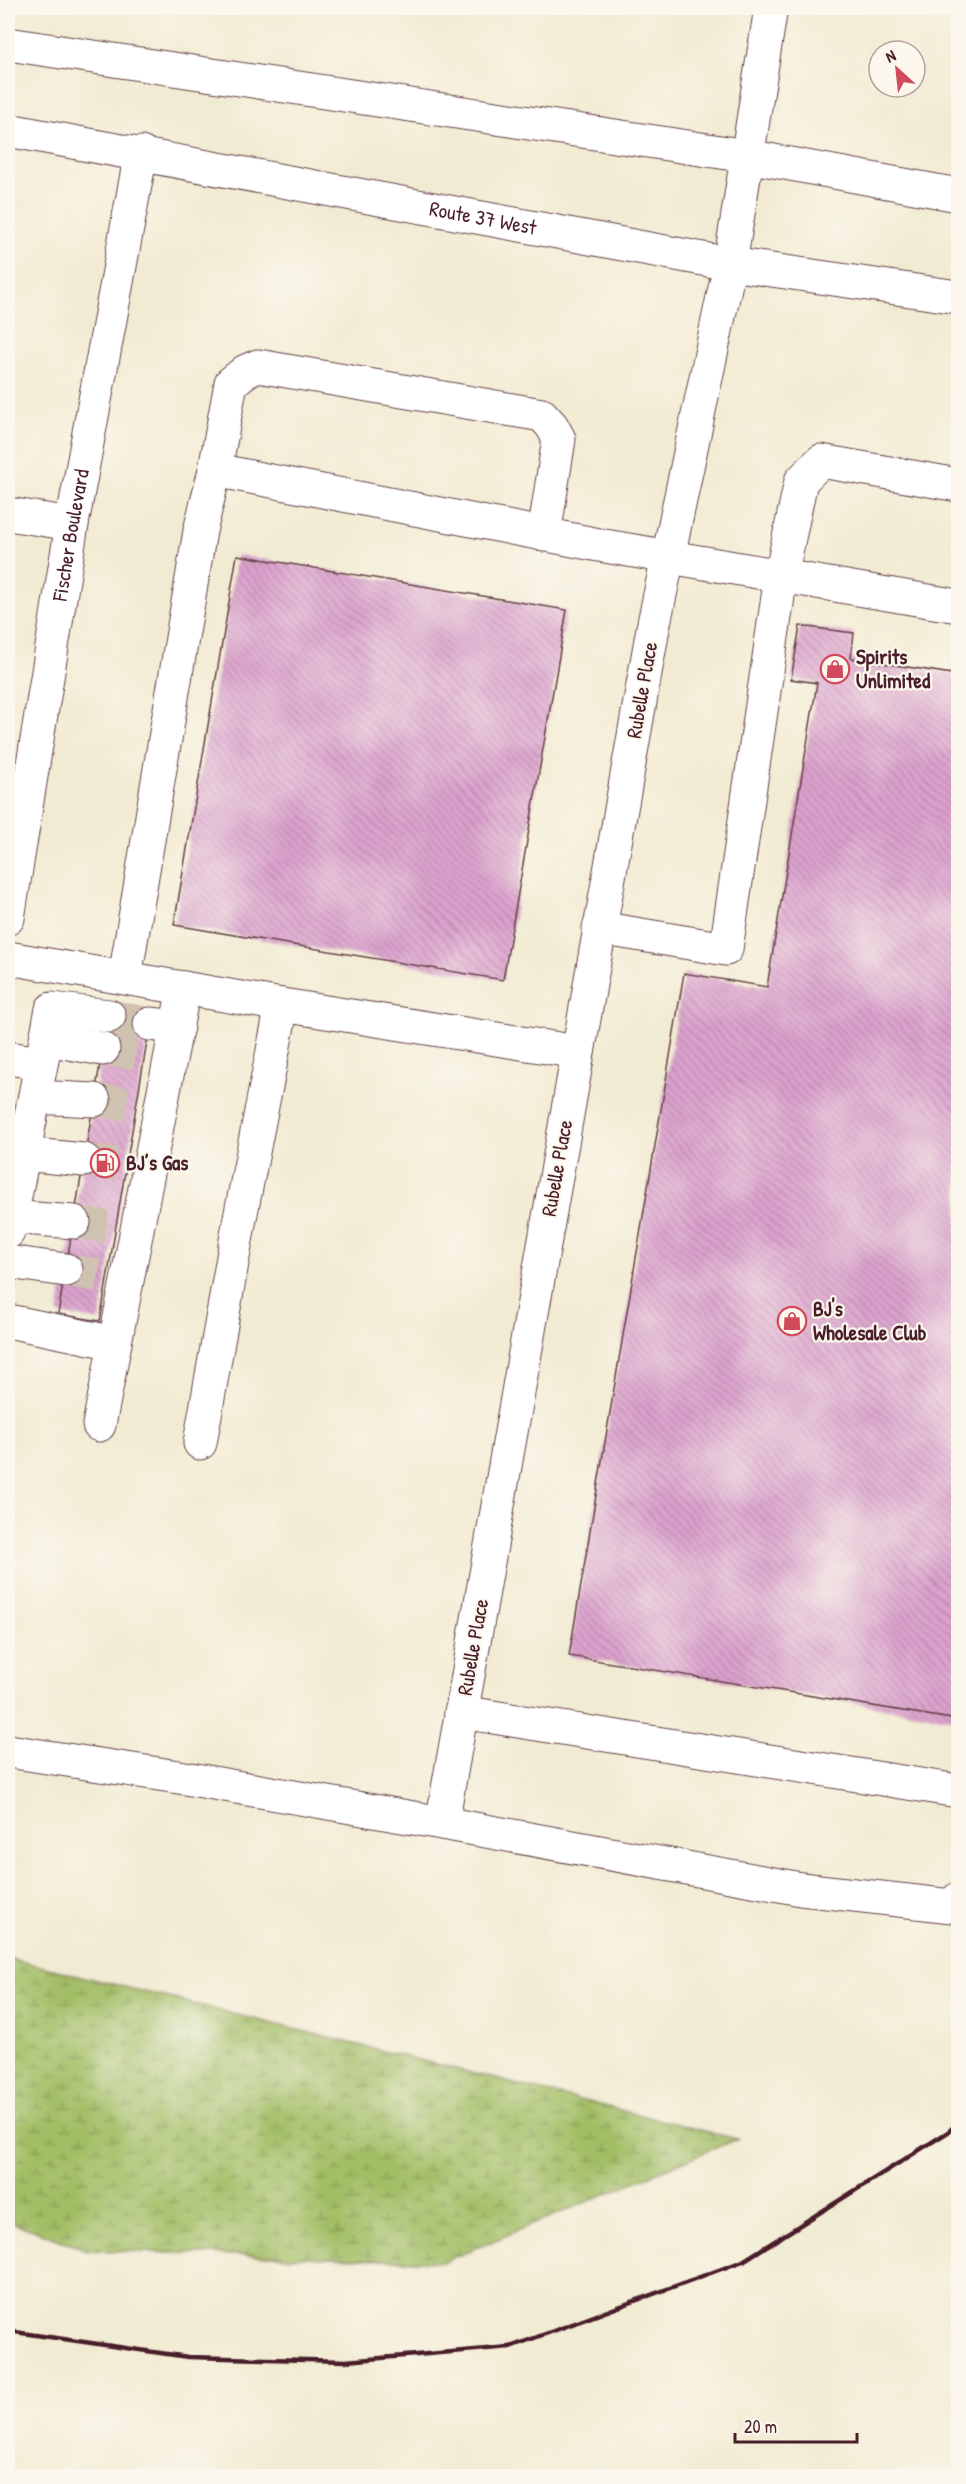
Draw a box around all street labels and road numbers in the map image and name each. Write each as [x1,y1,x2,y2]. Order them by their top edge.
street label: Route 37 West [427,194,540,242]
street label: Fischer Boulevard [45,467,96,604]
street label: Rubelle Place [619,639,664,740]
street label: Rubelle Place [534,1117,579,1218]
street label: Rubelle Place [450,1596,495,1697]

